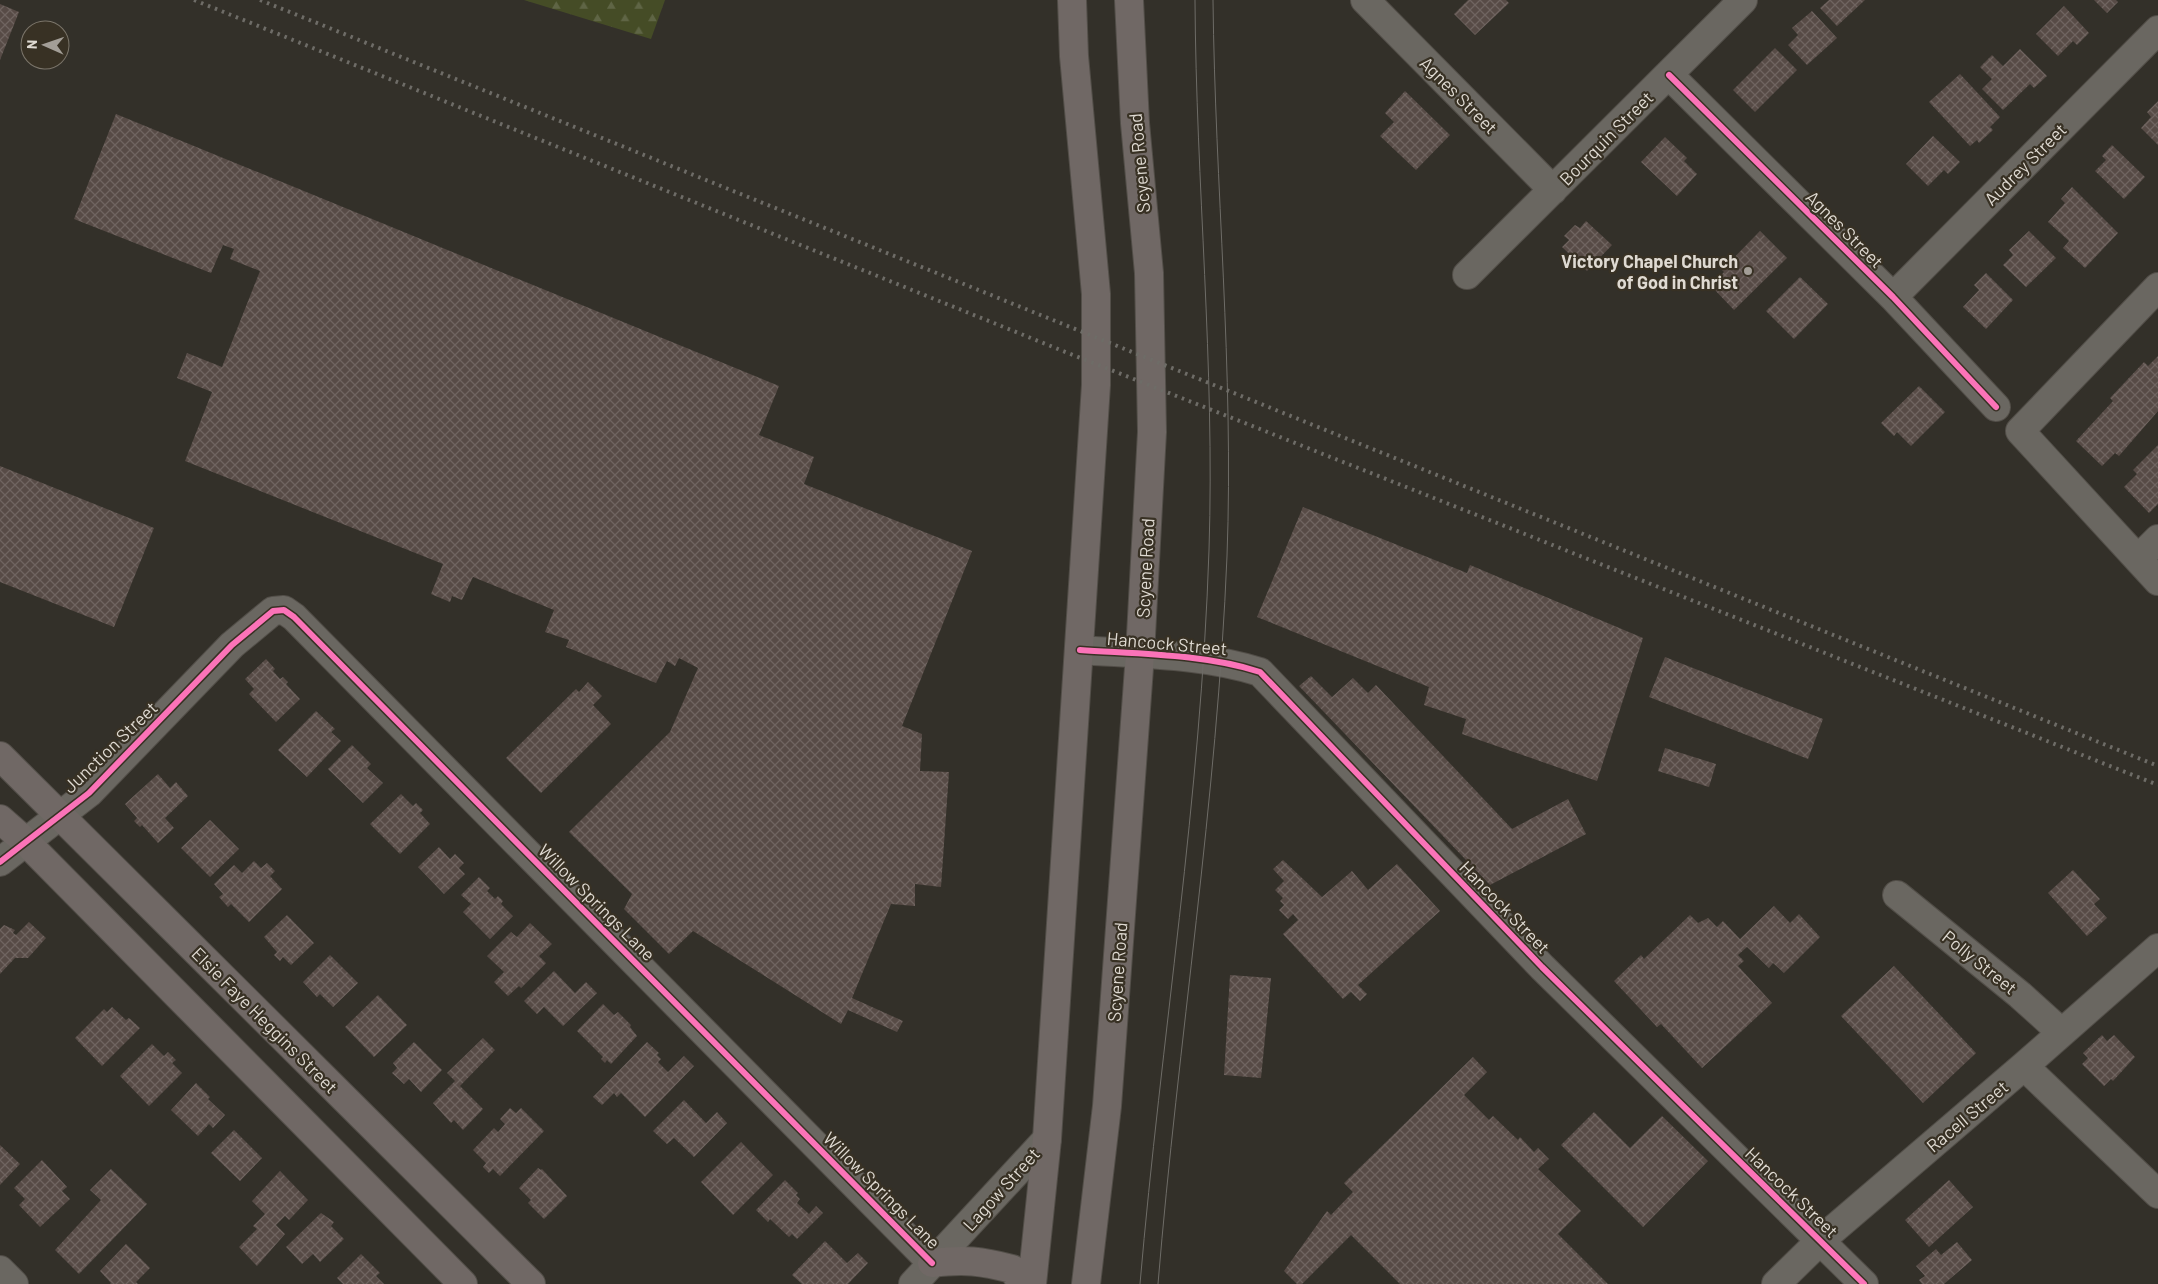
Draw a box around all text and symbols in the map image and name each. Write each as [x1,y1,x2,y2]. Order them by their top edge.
north arrow [20,20,70,70]
text: N [23,40,40,49]
street label: Agnes Street [1416,52,1502,138]
street label: Bourquin Street [1554,86,1658,190]
street label: Scyene Road [1124,112,1154,214]
street label: Audrey Street [1979,118,2071,210]
street label: Agnes Street [1802,186,1888,272]
place label: Victory Chapel Church of God in Christ [1561,250,1738,293]
marker: Victory Chapel Church of God in Christ [1742,265,1754,277]
street label: Scyene Road [1131,518,1159,618]
street label: Hancock Street [1106,627,1228,659]
street label: Junction Street [58,697,162,797]
street label: Willow Springs Lane [534,839,660,965]
street label: Hancock Street [1455,856,1555,958]
street label: Scyene Road [1103,921,1131,1023]
street label: Polly Street [1938,925,2022,999]
street label: Elsie Faye Heggins Street [187,942,343,1098]
street label: Racell Street [1922,1075,2012,1157]
street label: Willow Springs Lane [819,1127,945,1253]
street label: Hancock Street [1741,1142,1843,1242]
street label: Lagow Street [958,1143,1044,1235]

